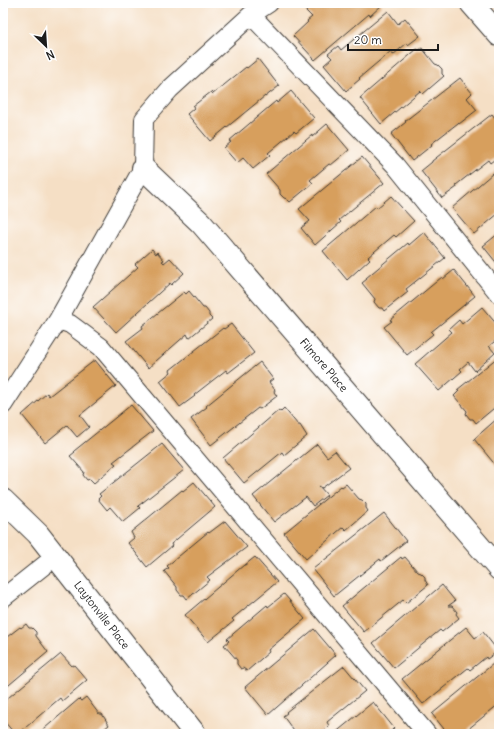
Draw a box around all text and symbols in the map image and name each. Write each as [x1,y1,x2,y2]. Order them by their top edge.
north arrow [26,26,66,66]
scale bar [348,26,438,52]
text: 20 m [354,32,382,47]
text: N [44,47,57,63]
street label: Filmore Place [297,335,351,395]
street label: Laytonville Place [71,578,133,652]

